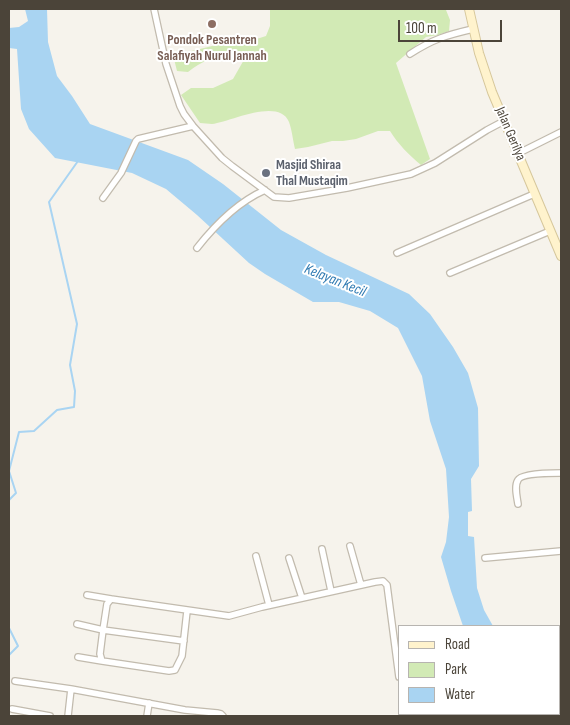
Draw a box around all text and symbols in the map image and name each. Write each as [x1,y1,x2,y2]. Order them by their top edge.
scale bar [400,10,504,42]
marker: Pondok Pesantren Salafiyah Nurul Jannah [206,18,218,30]
text: 100 m [406,19,437,38]
place label: Pondok Pesantren Salafiyah Nurul Jannah [157,32,267,64]
street label: Jalan Gerilya [491,105,529,163]
place label: Masjid Shiraa Thal Mustaqim [276,157,348,190]
marker: Masjid Shiraa Thal Mustaqim [260,167,272,179]
water label: Kelayan Kecil [302,261,368,301]
legend [398,625,560,715]
text: Road [445,635,470,654]
text: Park [445,660,467,679]
text: Water [445,685,475,704]

